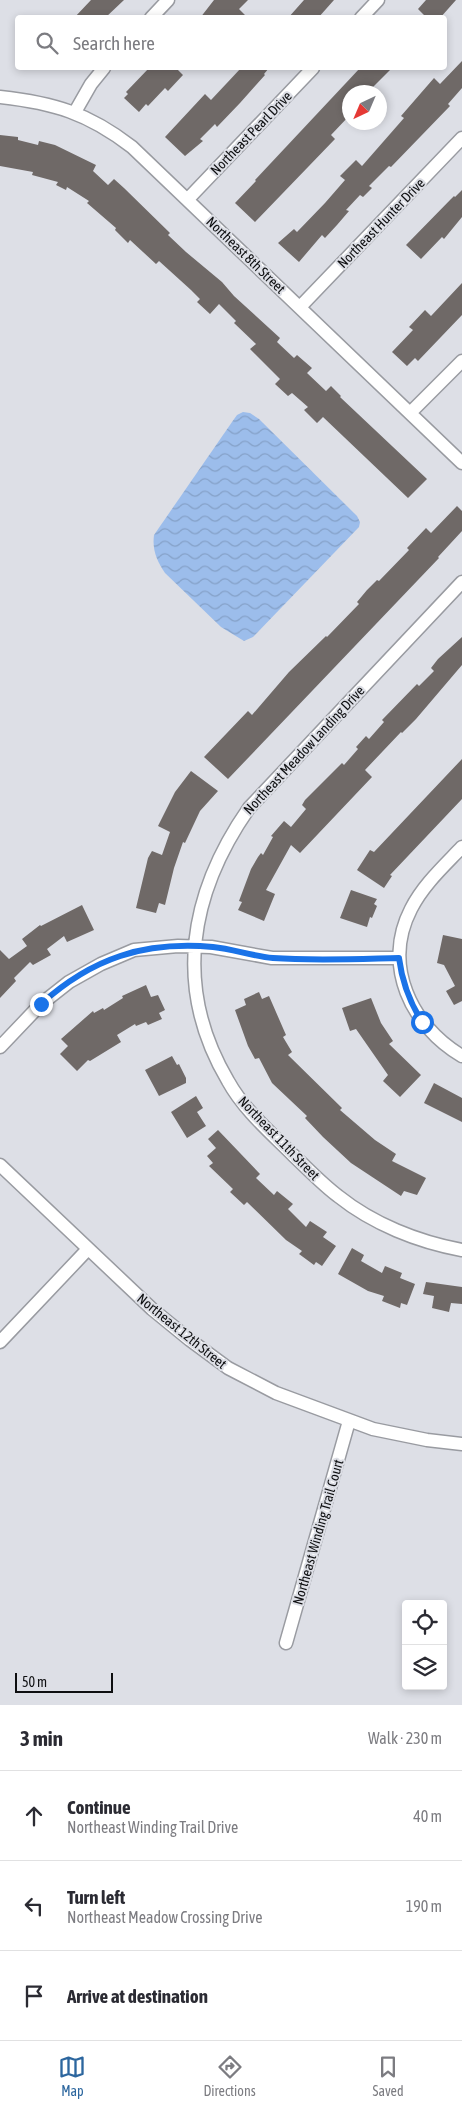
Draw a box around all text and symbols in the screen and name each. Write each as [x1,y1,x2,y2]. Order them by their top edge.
search box [15,15,447,70]
icon: search [33,29,61,57]
text: Search here [73,32,155,54]
north arrow [342,85,387,130]
street label: Northeast Pearl Drive [207,88,295,178]
street label: Northeast Hunter Drive [334,175,428,271]
street label: Northeast 8th Street [203,213,289,297]
street label: Northeast Meadow Landing Drive [240,683,368,817]
route end [30,993,53,1016]
route start [411,1011,434,1034]
street label: Northeast 11th Street [235,1093,323,1183]
street label: Northeast 12th Street [134,1290,230,1372]
street label: Northeast Winding Trail Court [290,1458,346,1606]
map controls [402,1600,447,1690]
button: locate [402,1600,447,1645]
button: layers [402,1645,447,1690]
scale bar [15,1670,112,1693]
text: 50 m [22,1674,47,1690]
text: 3 min [20,1726,63,1750]
text: Walk · 230 m [368,1729,442,1747]
text: Continue [67,1796,131,1818]
icon: ahead [20,1802,48,1830]
text: 40 m [413,1807,442,1825]
text: Northeast Winding Trail Drive [67,1818,238,1836]
text: Turn left [67,1886,125,1908]
icon: left [20,1892,48,1920]
text: 190 m [406,1897,442,1915]
text: Northeast Meadow Crossing Drive [67,1908,262,1926]
icon: arrive [20,1982,48,2010]
text: Arrive at destination [67,1985,208,2007]
tab: Map [58,2053,86,2099]
tab: Directions [203,2053,256,2099]
tab: Saved [373,2053,404,2099]

